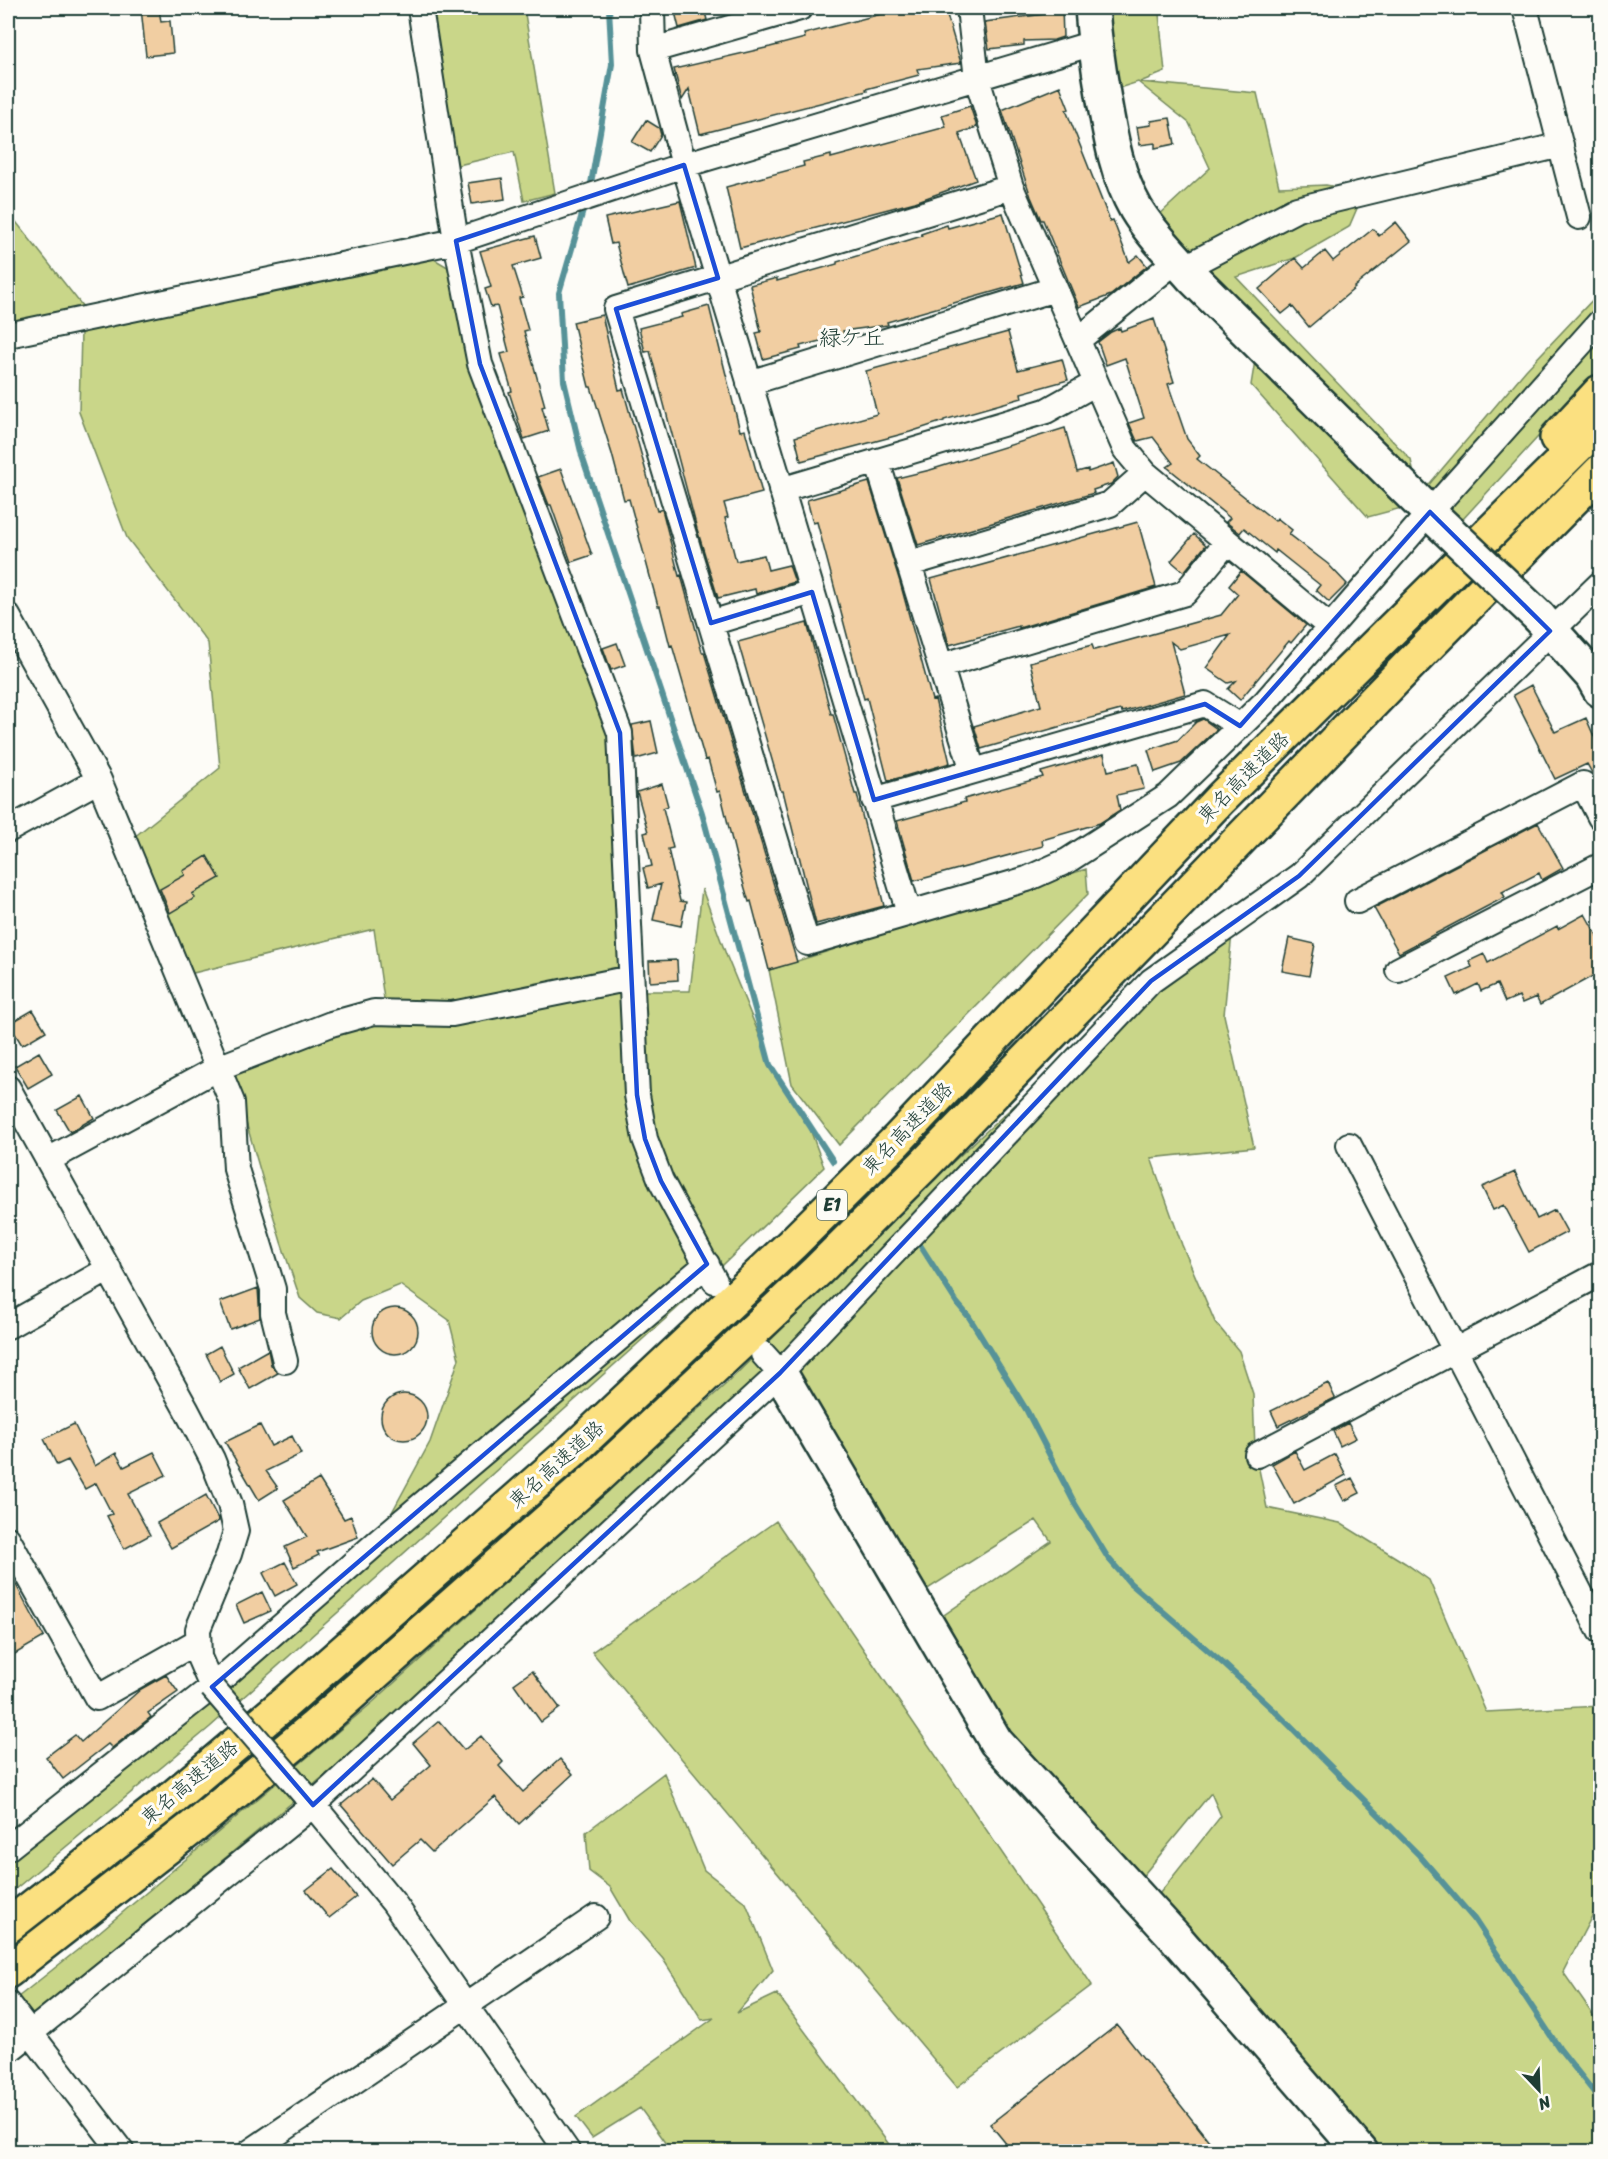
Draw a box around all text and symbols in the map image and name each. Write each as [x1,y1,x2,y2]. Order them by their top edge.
district label: 緑ケ丘 [819,318,885,357]
street label: 東名高速道路 [1189,723,1298,832]
street label: 東名高速道路 [853,1073,962,1184]
road number: E1 [817,1190,847,1220]
street label: 東名高速道路 [500,1411,613,1518]
street label: 東名高速道路 [132,1730,247,1834]
north arrow [1509,2060,1569,2120]
text: N [1533,2087,1556,2119]

